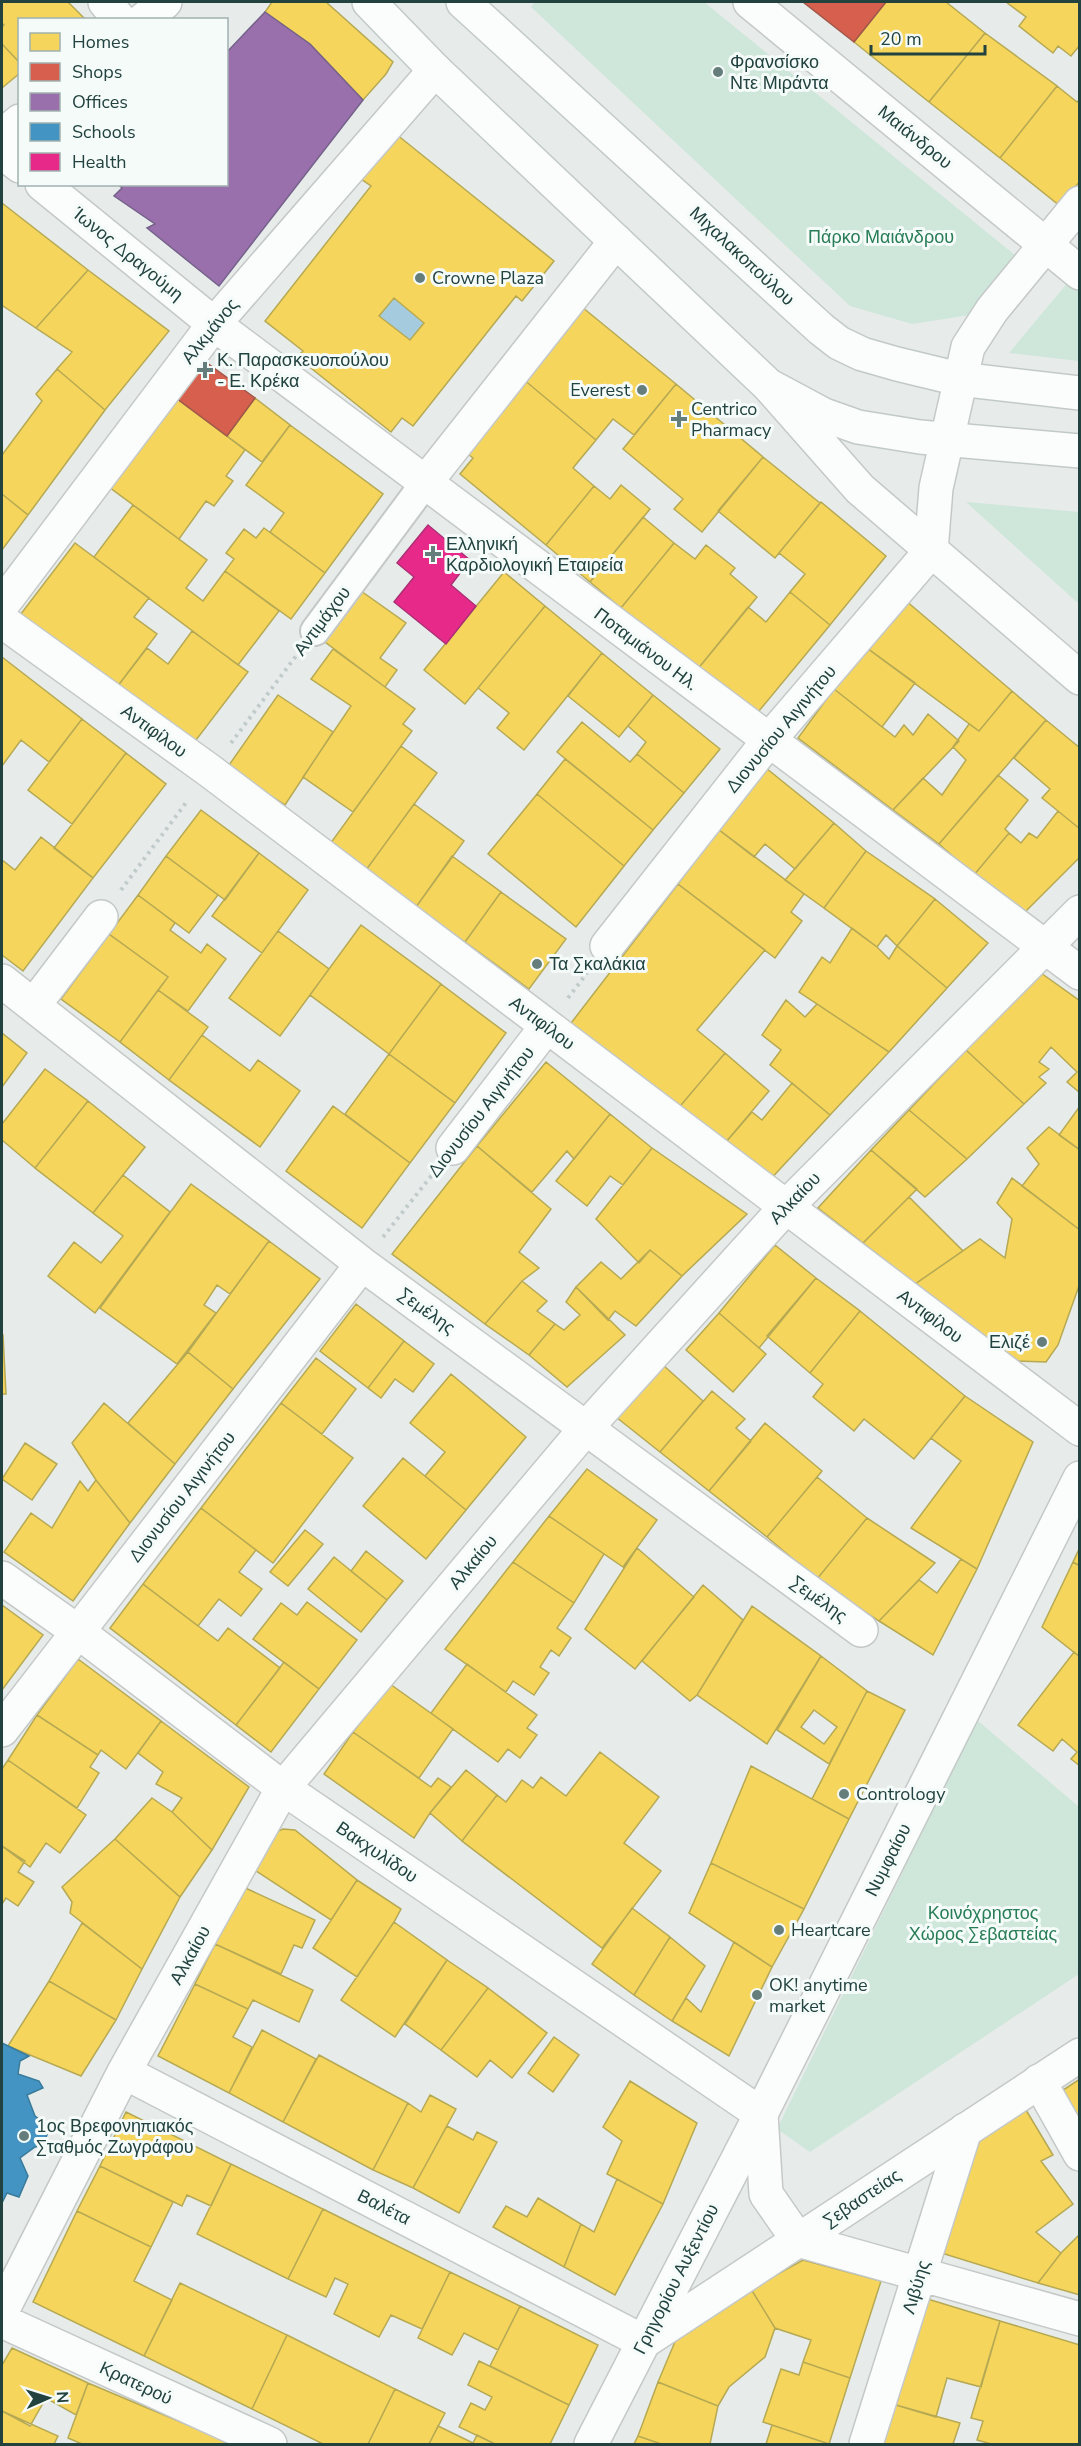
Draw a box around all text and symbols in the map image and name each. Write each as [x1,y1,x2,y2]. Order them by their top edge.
legend [18,18,228,186]
scale bar [871,18,985,56]
text: 20 m [880,27,922,51]
text: Homes [72,30,129,54]
place label: Φρανσίσκο Ντε Μιράντα [730,50,829,95]
text: Shops [72,60,122,84]
marker: Φρανσίσκο Ντε Μιράντα [711,65,725,79]
text: Offices [72,90,128,114]
street label: Μαιάνδρου [873,100,957,174]
text: Schools [72,120,136,144]
text: Health [72,150,127,174]
street label: Ίωνος Δραγούμη [67,201,188,306]
street label: Μιχαλακοπούλου [684,201,800,311]
park label: Πάρκο Μαιάνδρου [808,225,954,249]
place label: Crowne Plaza [432,266,544,290]
marker: Crowne Plaza [413,271,427,285]
street label: Αλκμάνος [176,293,244,369]
place label: Κ. Παρασκευοπούλου - Ε. Κρέκα [217,348,389,393]
marker: Κ. Παρασκευοπούλου - Ε. Κρέκα [198,363,212,377]
place label: Everest [570,378,631,402]
marker: Everest [635,383,649,397]
place label: Centrico Pharmacy [691,397,772,442]
marker: Centrico Pharmacy [672,412,686,426]
place label: Ελληνική Καρδιολογική Εταιρεία [446,532,623,577]
marker: Ελληνική Καρδιολογική Εταιρεία [424,545,442,563]
street label: Αντιμάχου [288,581,356,661]
street label: Ποταμιάνου Ηλ. [589,602,703,696]
street label: Διονυσίου Αιγινήτου [720,660,842,798]
street label: Αντιφίλου [116,699,192,763]
place label: Τα Σκαλάκια [549,952,646,976]
marker: Τα Σκαλάκια [530,957,544,971]
street label: Αντιφίλου [504,991,580,1055]
street label: Διονυσίου Αιγινήτου [422,1041,540,1183]
street label: Αλκαίου [764,1167,826,1229]
street label: Σεμέλης [394,1282,460,1340]
street label: Αντιφίλου [892,1284,968,1348]
place label: Ελιζέ [989,1330,1030,1354]
marker: Ελιζέ [1035,1335,1049,1349]
street label: Διονυσίου Αιγινήτου [123,1426,241,1568]
street label: Αλκαίου [443,1530,503,1594]
street label: Σεμέλης [786,1570,852,1628]
place label: Contrology [856,1782,946,1806]
marker: Contrology [837,1787,851,1801]
street label: Βακχυλίδου [331,1816,423,1888]
street label: Νυμφαίου [859,1819,917,1901]
park label: Κοινόχρηστος Χώρος Σεβαστείας [909,1901,1058,1946]
place label: Heartcare [791,1918,871,1942]
street label: Αλκαίου [164,1921,216,1989]
marker: Heartcare [772,1923,786,1937]
place label: OK! anytime market [769,1973,868,2018]
marker: OK! anytime market [750,1988,764,2002]
place label: 1ος Βρεφονηπιακός Σταθμός Ζωγράφου [36,2114,194,2159]
marker: 1ος Βρεφονηπιακός Σταθμός Ζωγράφου [17,2129,31,2143]
street label: Σεβαστείας [818,2163,906,2233]
street label: Βαλέτα [353,2183,415,2231]
street label: Γρηγορίου Αυξεντίου [628,2200,724,2358]
street label: Λιβύης [896,2257,936,2317]
street label: Κρατερού [96,2356,176,2410]
north arrow [18,2368,78,2428]
text: N [51,2391,73,2404]

